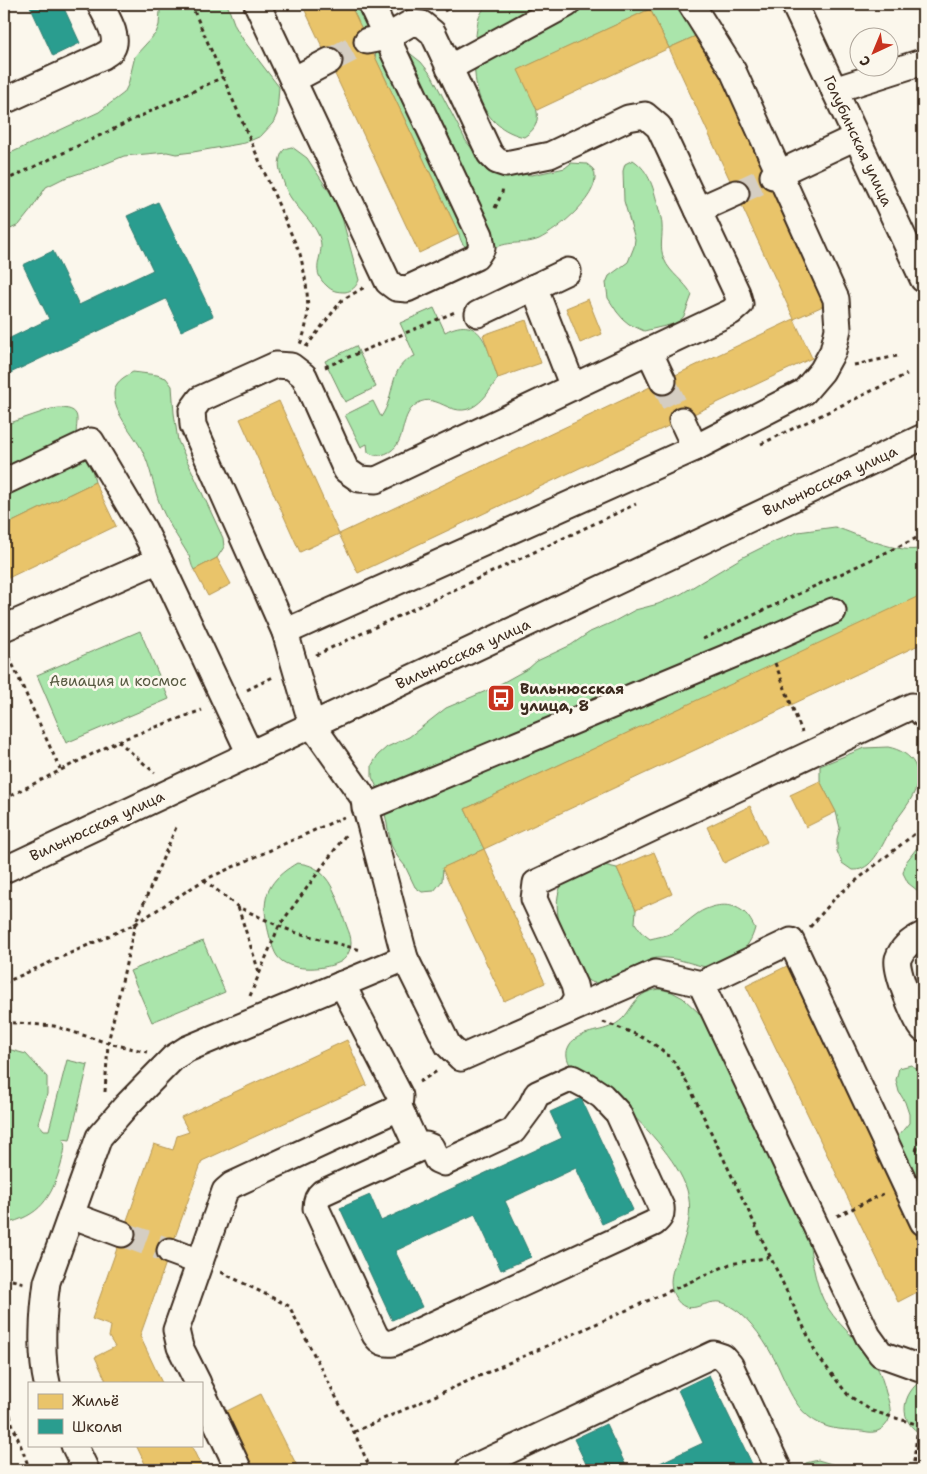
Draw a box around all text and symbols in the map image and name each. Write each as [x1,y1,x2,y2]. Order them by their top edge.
north arrow [850,28,900,78]
text: С [856,52,874,71]
street label: Голубинская улица [819,72,897,210]
street label: Вильнюсская улица [760,441,901,521]
street label: Вильнюсская улица [393,614,534,694]
park label: Авиация и космос [49,671,187,691]
place label: Вильнюсская улица, 8 [520,679,624,716]
bus stop icon: Вильнюсская улица, 8 [486,683,516,713]
street label: Вильнюсская улица [27,786,168,866]
legend [28,1382,202,1446]
text: Жильё [72,1391,119,1411]
text: Школы [72,1417,122,1437]

